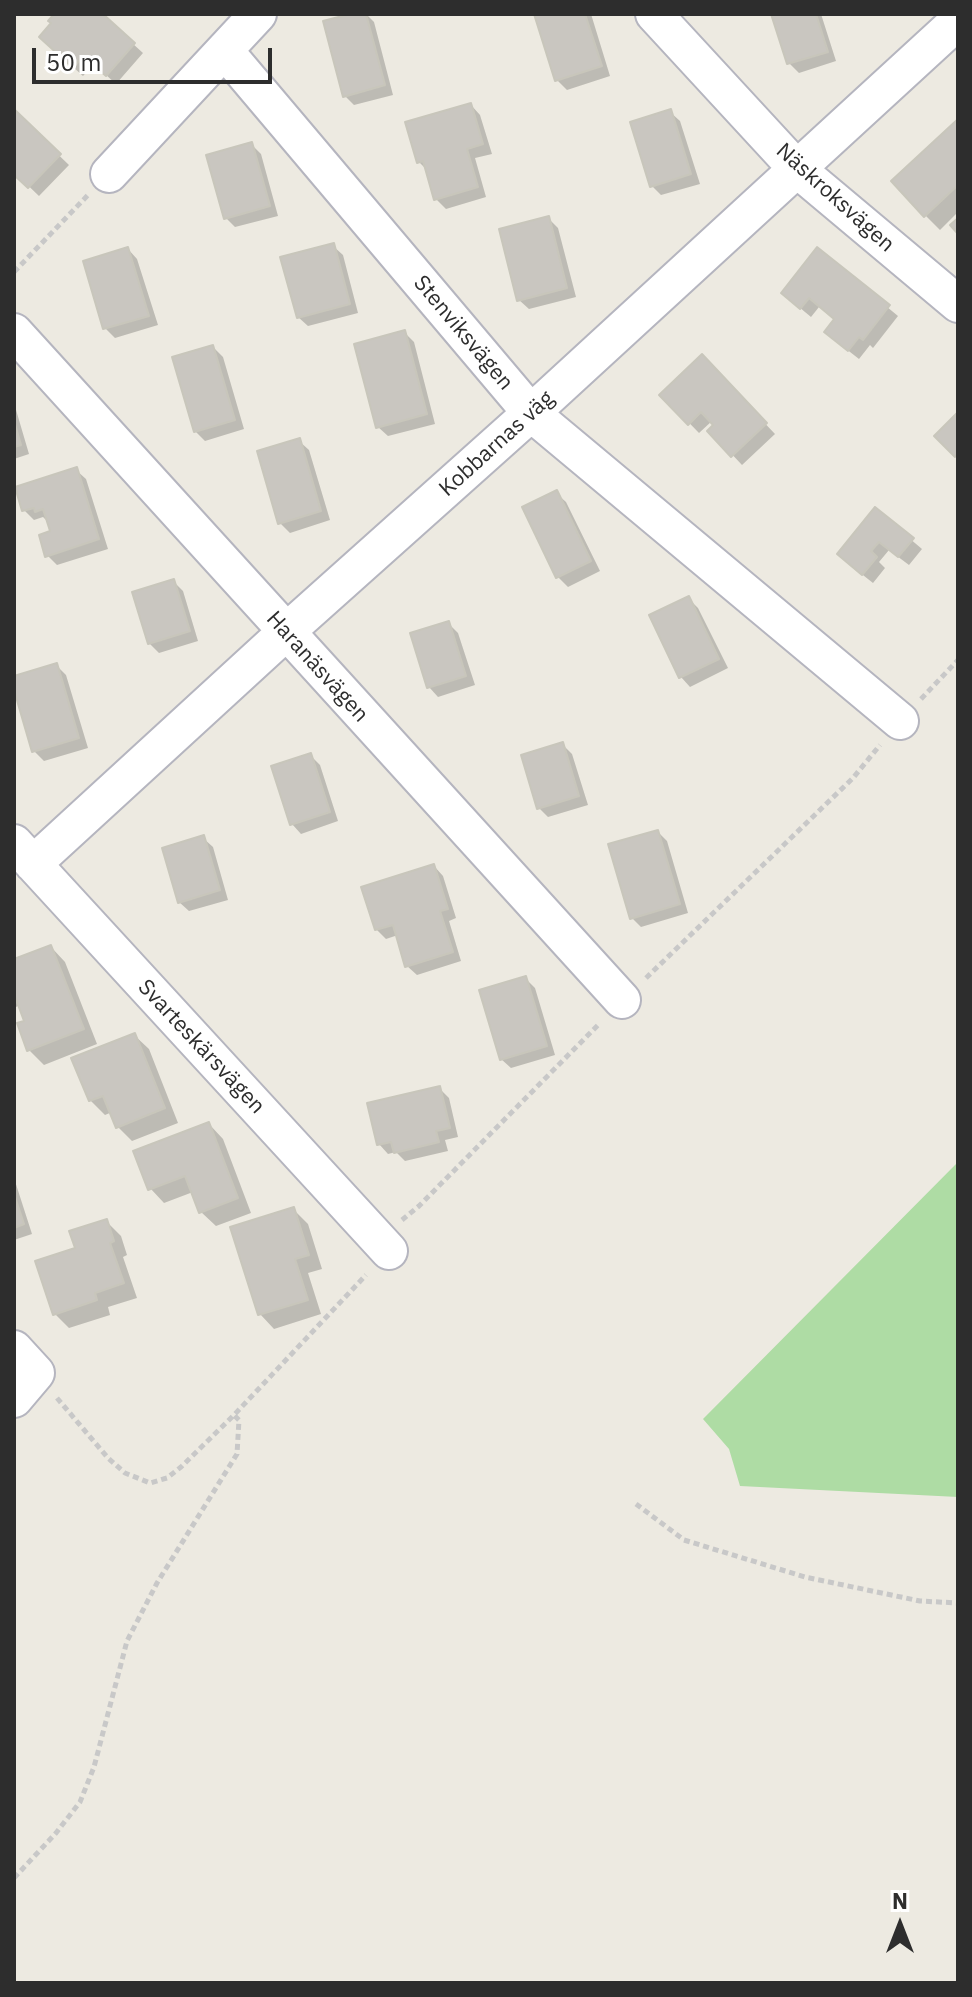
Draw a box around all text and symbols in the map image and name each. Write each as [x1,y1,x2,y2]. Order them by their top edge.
scale bar [36,32,276,82]
text: 50 m [46,46,101,78]
street label: Näskroksvägen [770,138,900,258]
street label: Stenviksvägen [407,270,519,396]
street label: Kobbarnas väg [434,386,560,502]
street label: Haranäsvägen [260,606,374,728]
street label: Svarteskärsvägen [132,974,270,1120]
north arrow [860,1885,940,1965]
text: N [892,1886,908,1915]

